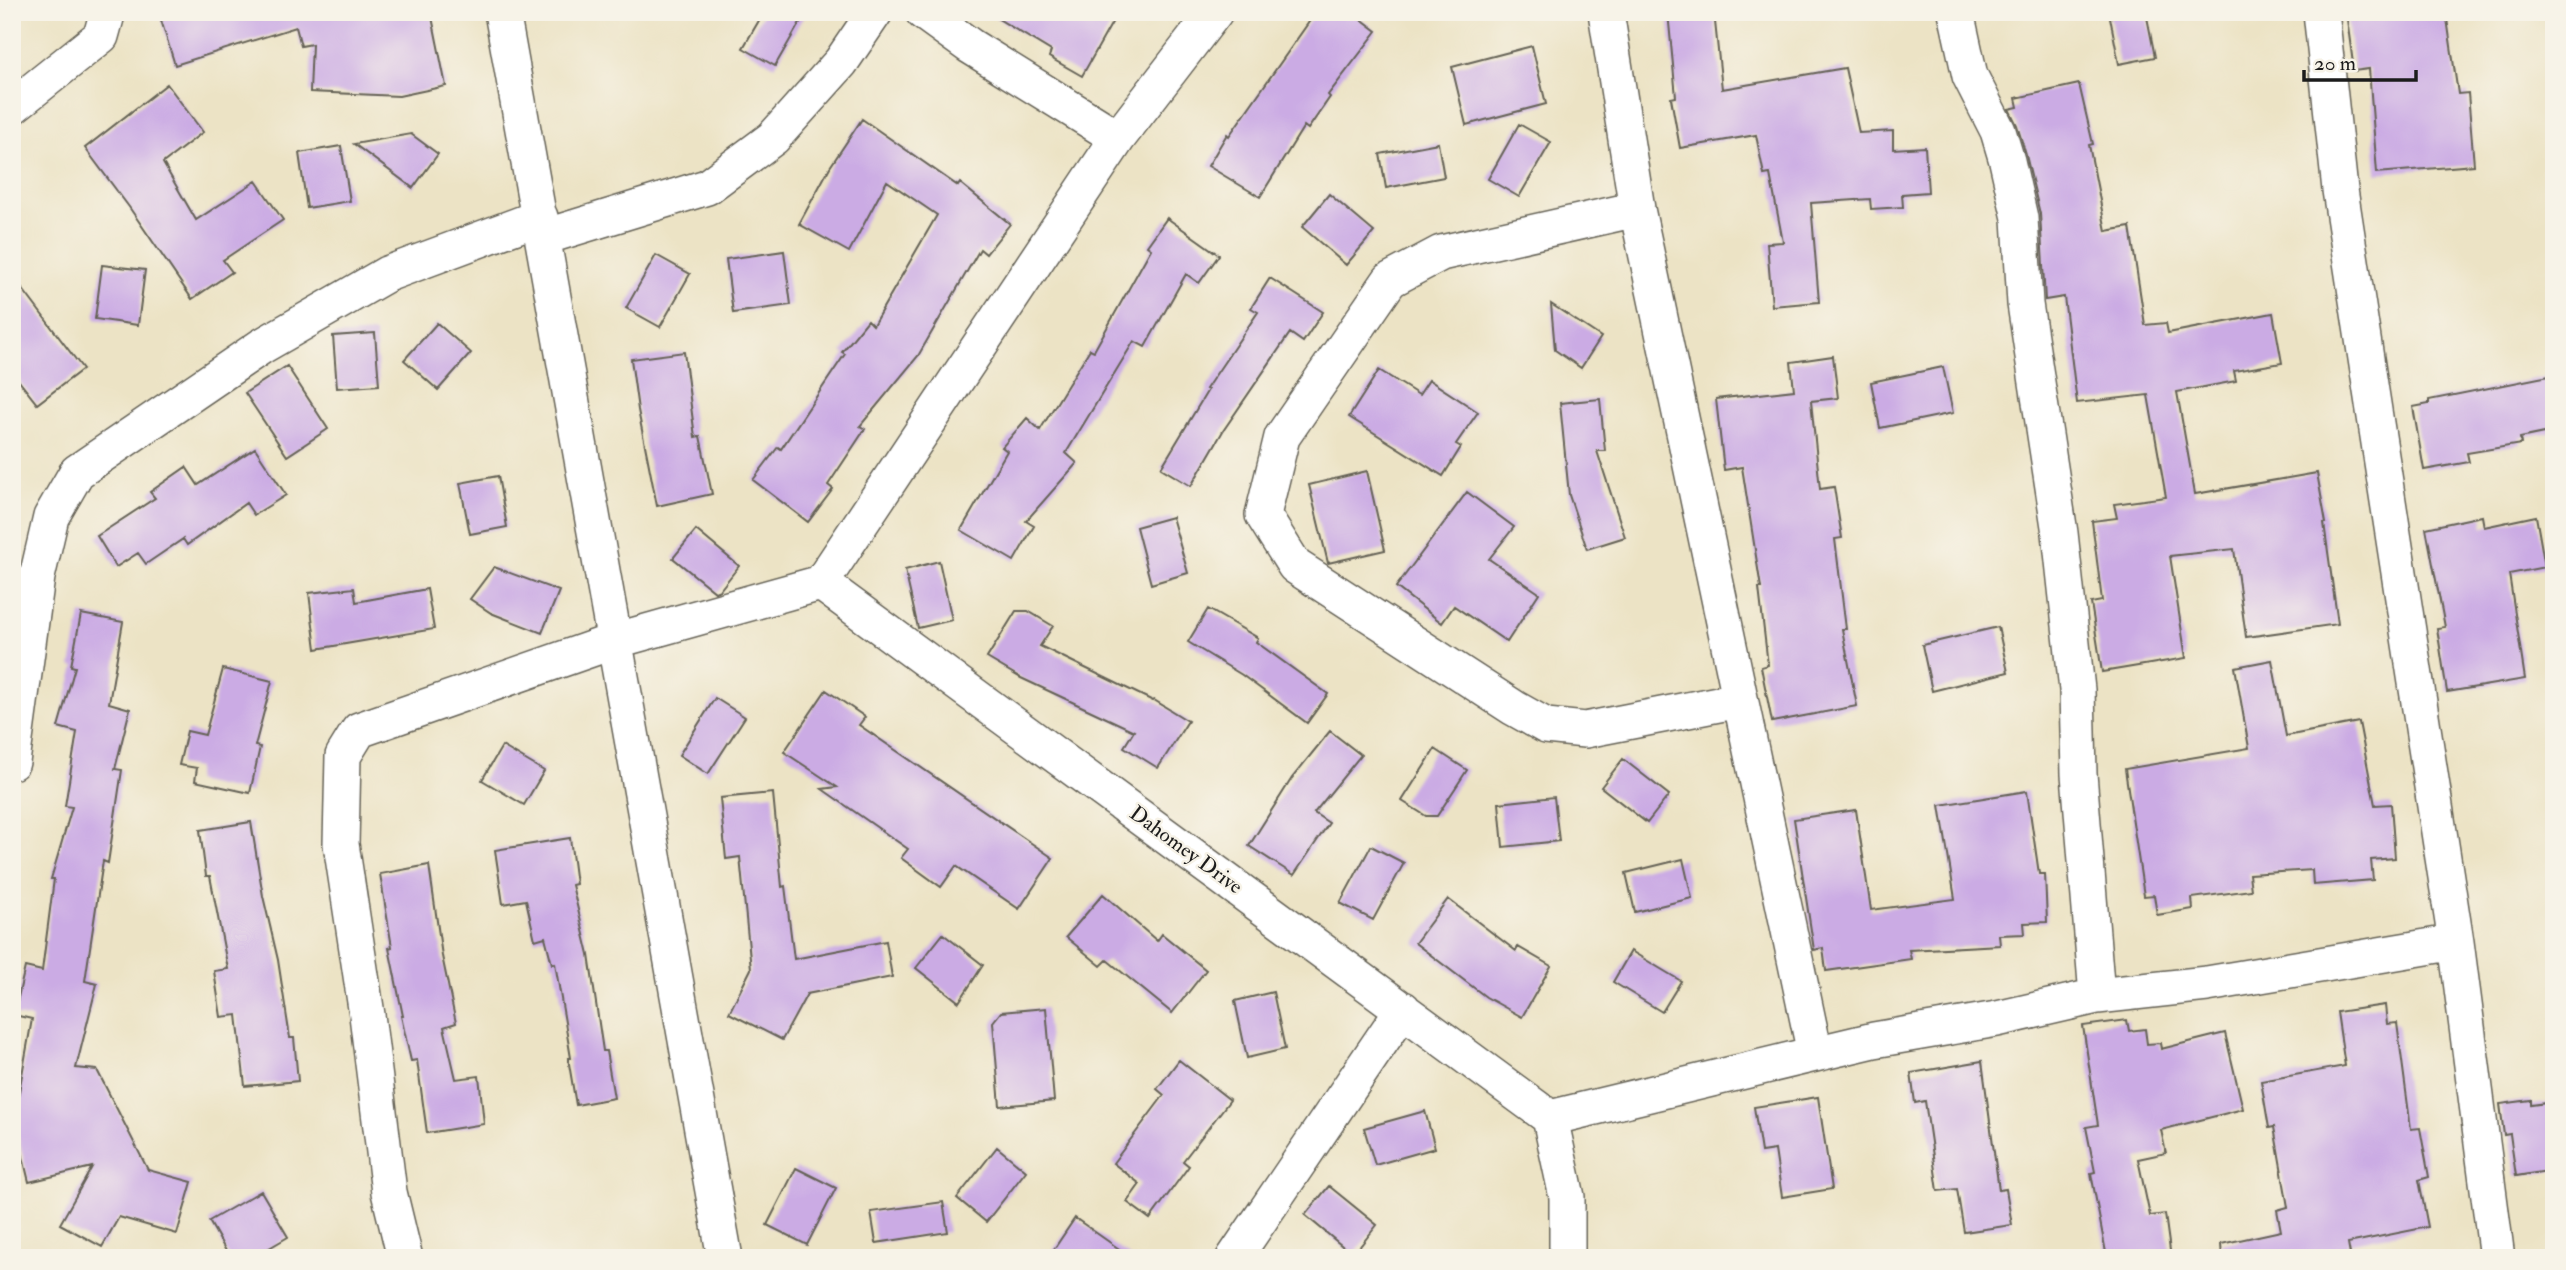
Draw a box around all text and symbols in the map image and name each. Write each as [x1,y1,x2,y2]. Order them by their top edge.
scale bar [2304,38,2416,82]
text: 20 m [2314,50,2356,77]
street label: Dahomey Drive [1124,800,1248,900]

